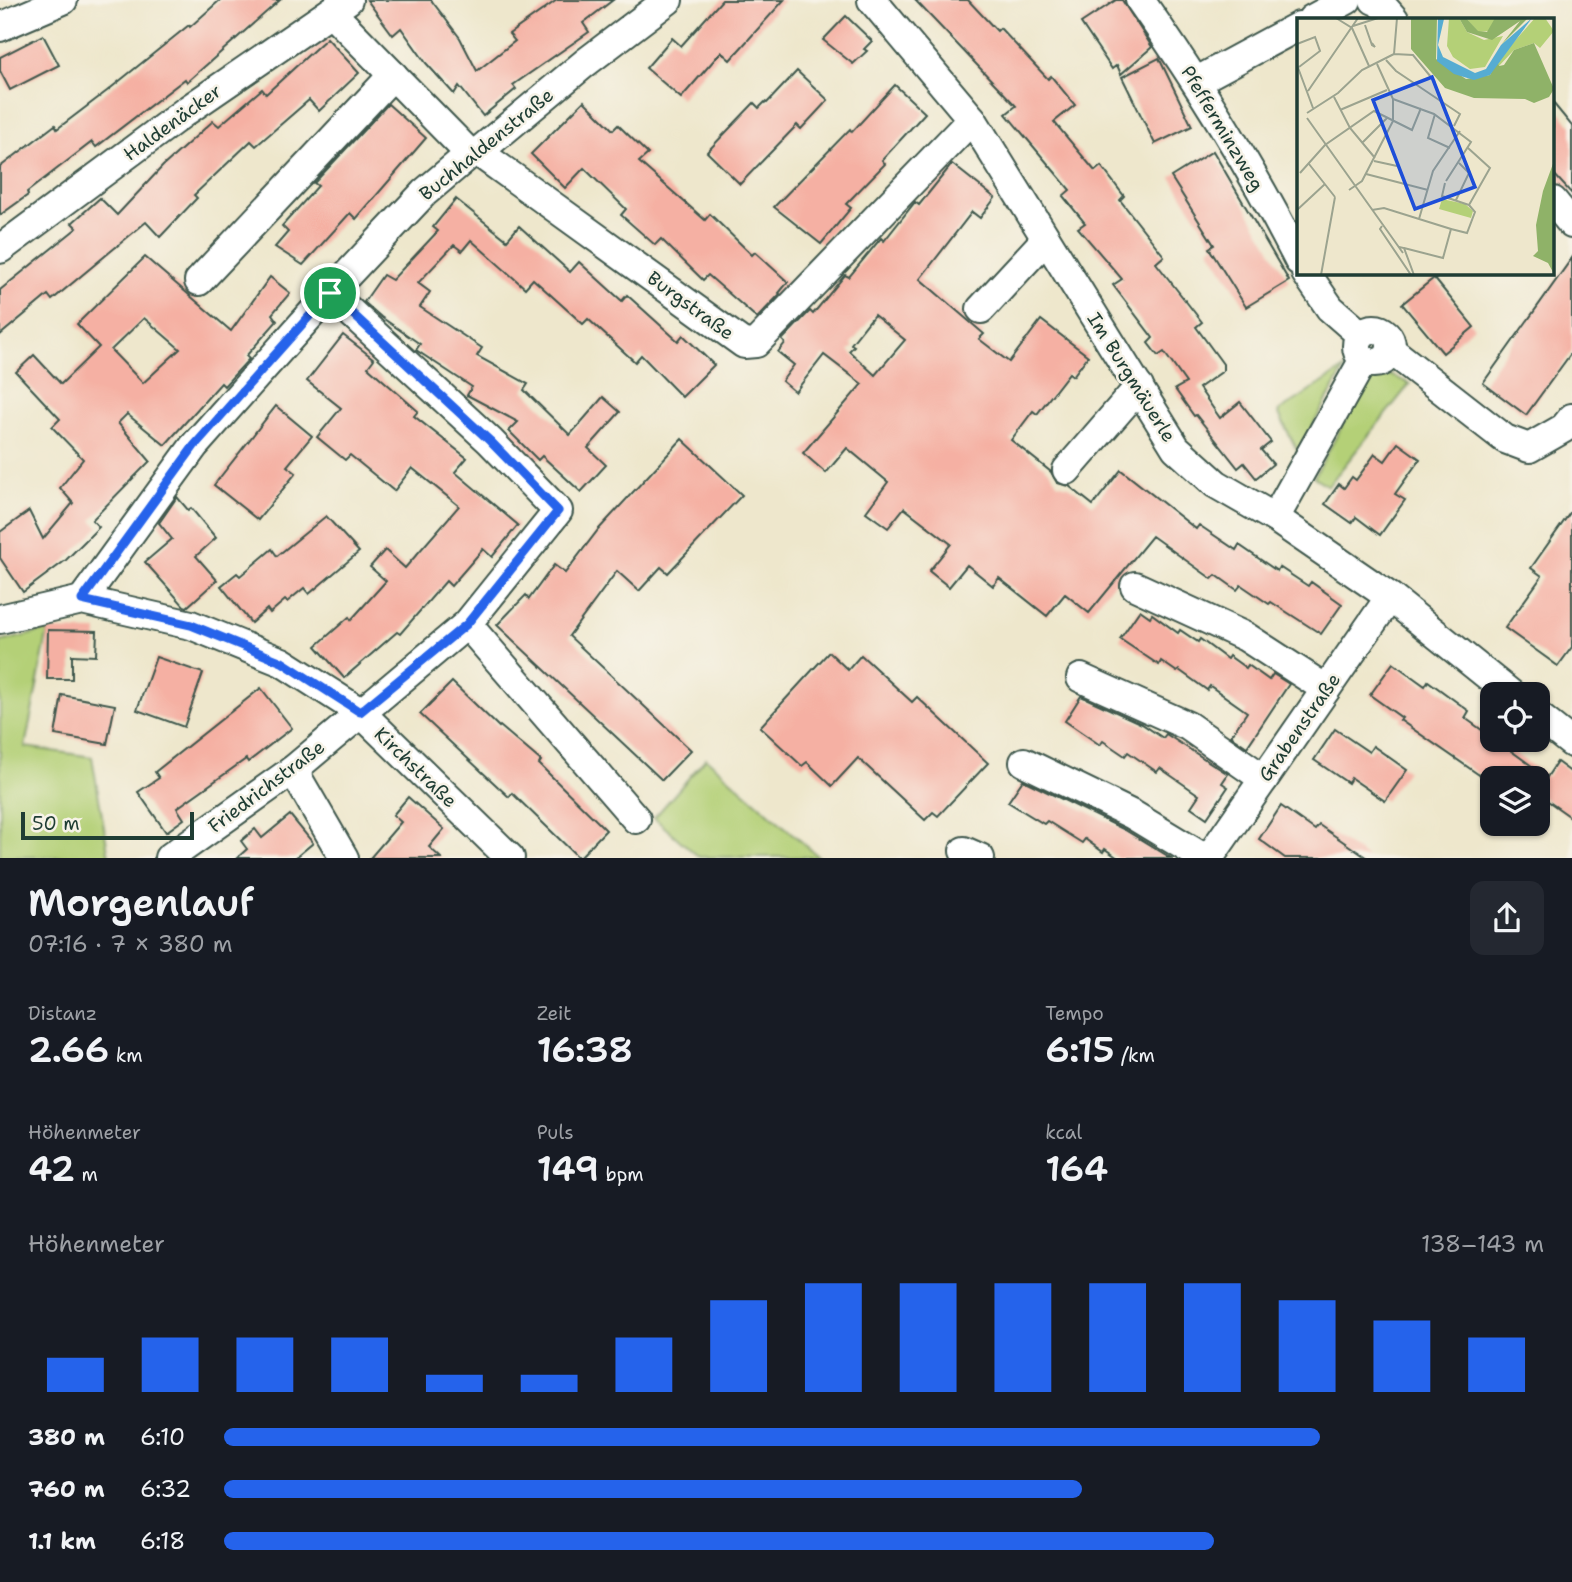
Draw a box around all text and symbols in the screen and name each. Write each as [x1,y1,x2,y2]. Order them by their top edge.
inset map [1297,18,1554,275]
street label: Pfefferminzweg [1175,61,1270,196]
street label: Haldenäcker [118,78,226,166]
street label: Buchhaldenstraße [414,83,559,206]
pin [300,263,360,323]
street label: Burgstraße [642,265,739,345]
icon: arrive [311,274,349,312]
street label: Im Burgmäuerle [1082,308,1182,447]
street label: Grabenstraße [1253,668,1346,786]
map controls [1480,682,1550,836]
button: locate [1480,682,1550,752]
street label: Kirchstraße [369,722,462,813]
street label: Friedrichstraße [203,734,330,838]
button: layers [1480,766,1550,836]
scale bar [21,808,194,840]
text: 50 m [32,811,80,836]
text: Morgenlauf [28,877,254,928]
button: share [1470,881,1544,955]
text: 07:16 · 7 × 380 m [28,929,233,959]
text: Distanz [28,1001,97,1026]
text: Zeit [537,1001,572,1026]
text: Tempo [1045,1001,1104,1026]
text: 2.66 [28,1026,109,1073]
text: 16:38 [537,1026,633,1073]
text: 6:15 [1045,1026,1114,1073]
text: km [109,1043,143,1068]
text: /km [1114,1043,1155,1068]
text: Höhenmeter [28,1120,141,1145]
text: Puls [537,1120,574,1145]
text: kcal [1045,1120,1082,1145]
text: 42 [28,1145,75,1192]
text: 149 [537,1145,599,1192]
text: 164 [1045,1145,1108,1192]
text: m [75,1162,98,1187]
text: bpm [599,1162,644,1187]
text: Höhenmeter [28,1229,165,1259]
text: 138–143 m [1421,1229,1544,1259]
text: 380 m [28,1422,105,1452]
text: 6:10 [140,1422,185,1452]
text: 760 m [28,1474,105,1504]
text: 6:32 [140,1474,191,1504]
text: 1.1 km [28,1526,96,1556]
text: 6:18 [140,1526,185,1556]

